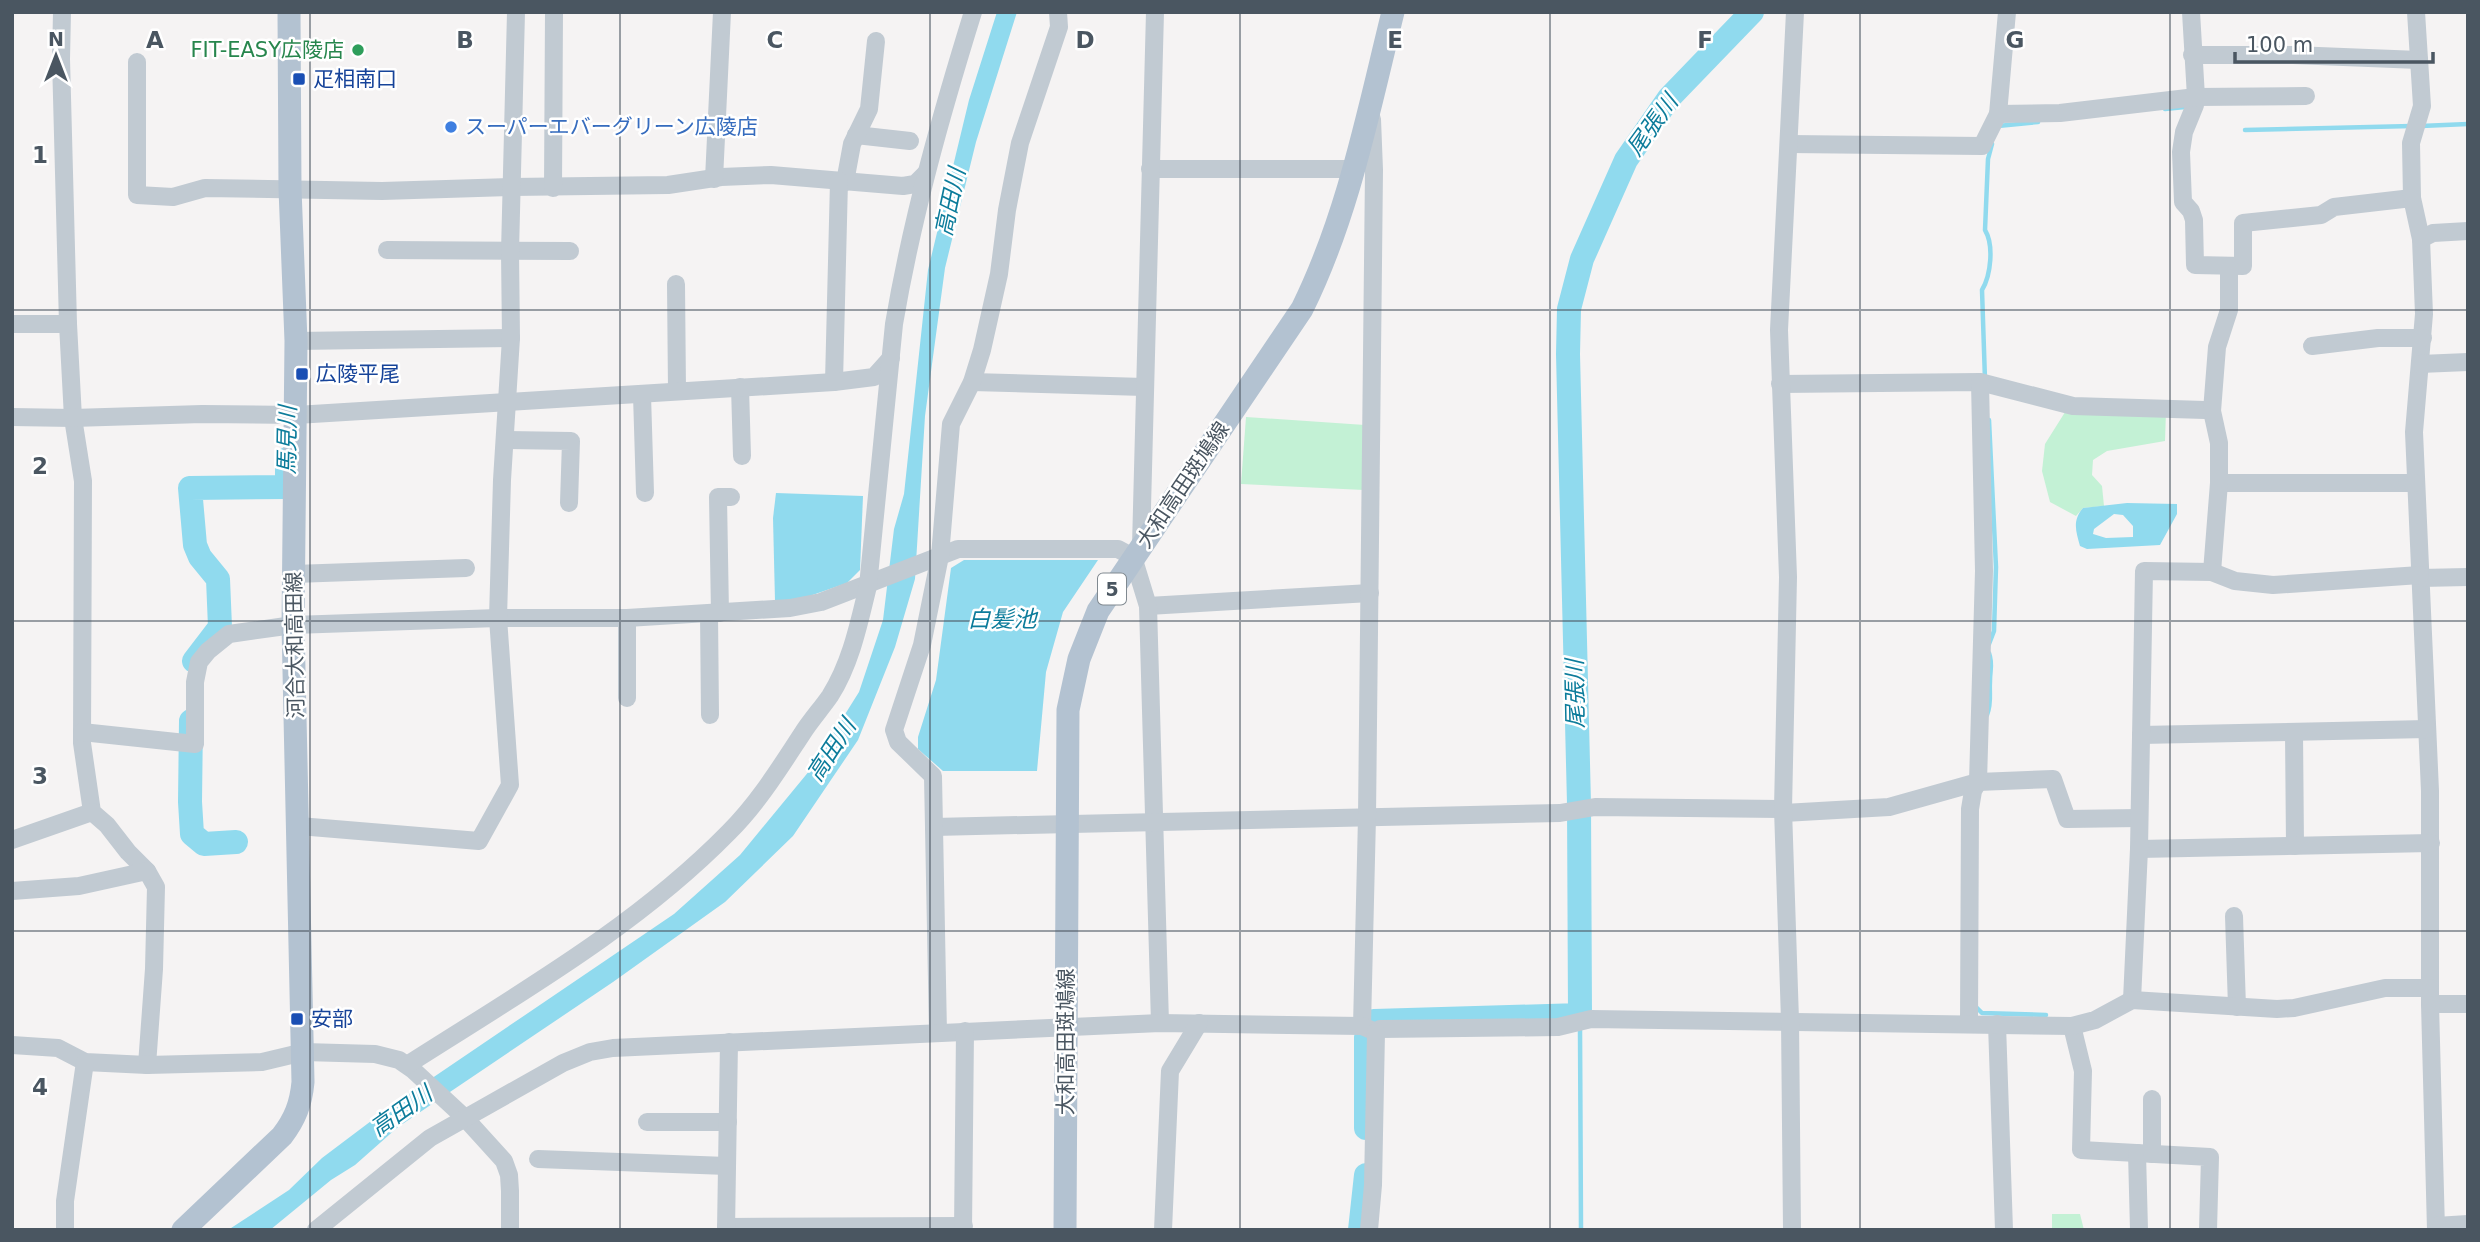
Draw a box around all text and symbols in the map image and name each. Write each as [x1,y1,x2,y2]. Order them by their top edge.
north arrow [21,21,91,91]
scale bar [2235,21,2433,65]
text: A [146,27,164,53]
text: B [456,27,474,53]
text: C [767,27,783,53]
text: D [1075,27,1095,53]
text: E [1387,27,1403,53]
text: F [1697,27,1713,53]
text: G [2006,27,2024,53]
text: N [48,28,64,50]
text: 100 m [2246,33,2313,57]
place label: FIT-EASY広陵店 [190,38,344,62]
marker: FIT-EASY広陵店 [350,42,366,58]
place label: 疋相南口 [313,67,397,91]
marker: 疋相南口 [291,71,307,87]
water label: 尾張川 [1621,87,1685,161]
place label: スーパーエバーグリーン広陵店 [465,115,758,139]
marker: スーパーエバーグリーン広陵店 [443,119,459,135]
text: 1 [32,142,48,168]
water label: 高田川 [930,163,971,238]
place label: 広陵平尾 [316,362,400,386]
marker: 広陵平尾 [294,366,310,382]
water label: 馬見川 [273,402,301,475]
street label: 大和高田斑鳩線 [1132,417,1234,553]
text: 2 [32,453,48,479]
street label: 河合大和高田線 [282,571,308,719]
road number: 5 [1098,574,1126,604]
water label: 白髪池 [968,606,1039,632]
water label: 尾張川 [1561,656,1589,729]
water label: 高田川 [801,711,862,786]
text: 3 [32,763,48,789]
street label: 大和高田斑鳩線 [1054,969,1078,1116]
place label: 安部 [311,1007,353,1031]
marker: 安部 [289,1011,305,1027]
text: 4 [32,1074,48,1100]
water label: 高田川 [365,1079,439,1141]

